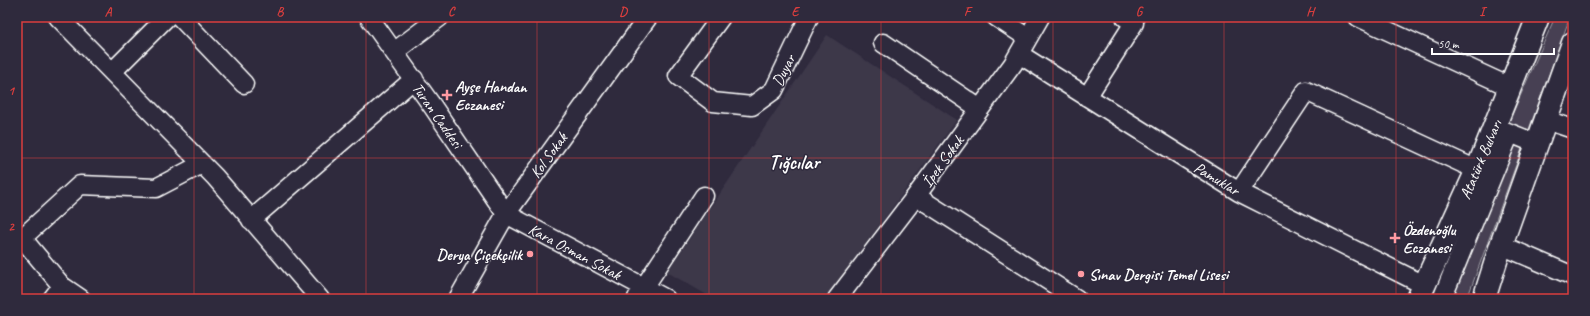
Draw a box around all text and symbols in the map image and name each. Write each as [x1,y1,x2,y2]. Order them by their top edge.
text: A [105,4,113,20]
text: B [277,4,285,20]
text: C [448,4,456,20]
text: D [619,4,628,20]
text: E [792,4,801,20]
text: F [964,4,973,20]
text: G [1136,4,1144,20]
text: H [1306,4,1316,20]
text: I [1479,4,1488,20]
scale bar [1432,30,1554,56]
text: 50 m [1438,36,1460,52]
street label: Duyar [768,50,801,90]
place label: Ayşe Handan Eczanesi [455,77,528,115]
street label: Turan Caddesi [407,79,468,154]
text: 1 [8,83,16,99]
marker: Ayşe Handan Eczanesi [442,90,452,100]
street label: Atatürk Bulvarı [1455,116,1507,202]
street label: Kol Sokak [526,128,573,182]
street label: İpek Sokak [917,131,969,191]
district label: Tığcılar [769,150,822,175]
street label: Pamuklar [1190,158,1245,201]
text: 2 [8,219,15,235]
street label: Kara Osman Sokak [525,219,625,285]
place label: Özdenoğlu Eczanesi [1403,220,1456,258]
marker: Özdenoğlu Eczanesi [1390,233,1400,243]
place label: Derya Çiçekçilik [437,245,524,265]
marker: Derya Çiçekçilik [525,249,535,259]
place label: Sınav Dergisi Temel Lisesi [1089,265,1231,285]
marker: Sınav Dergisi Temel Lisesi [1076,269,1086,279]

